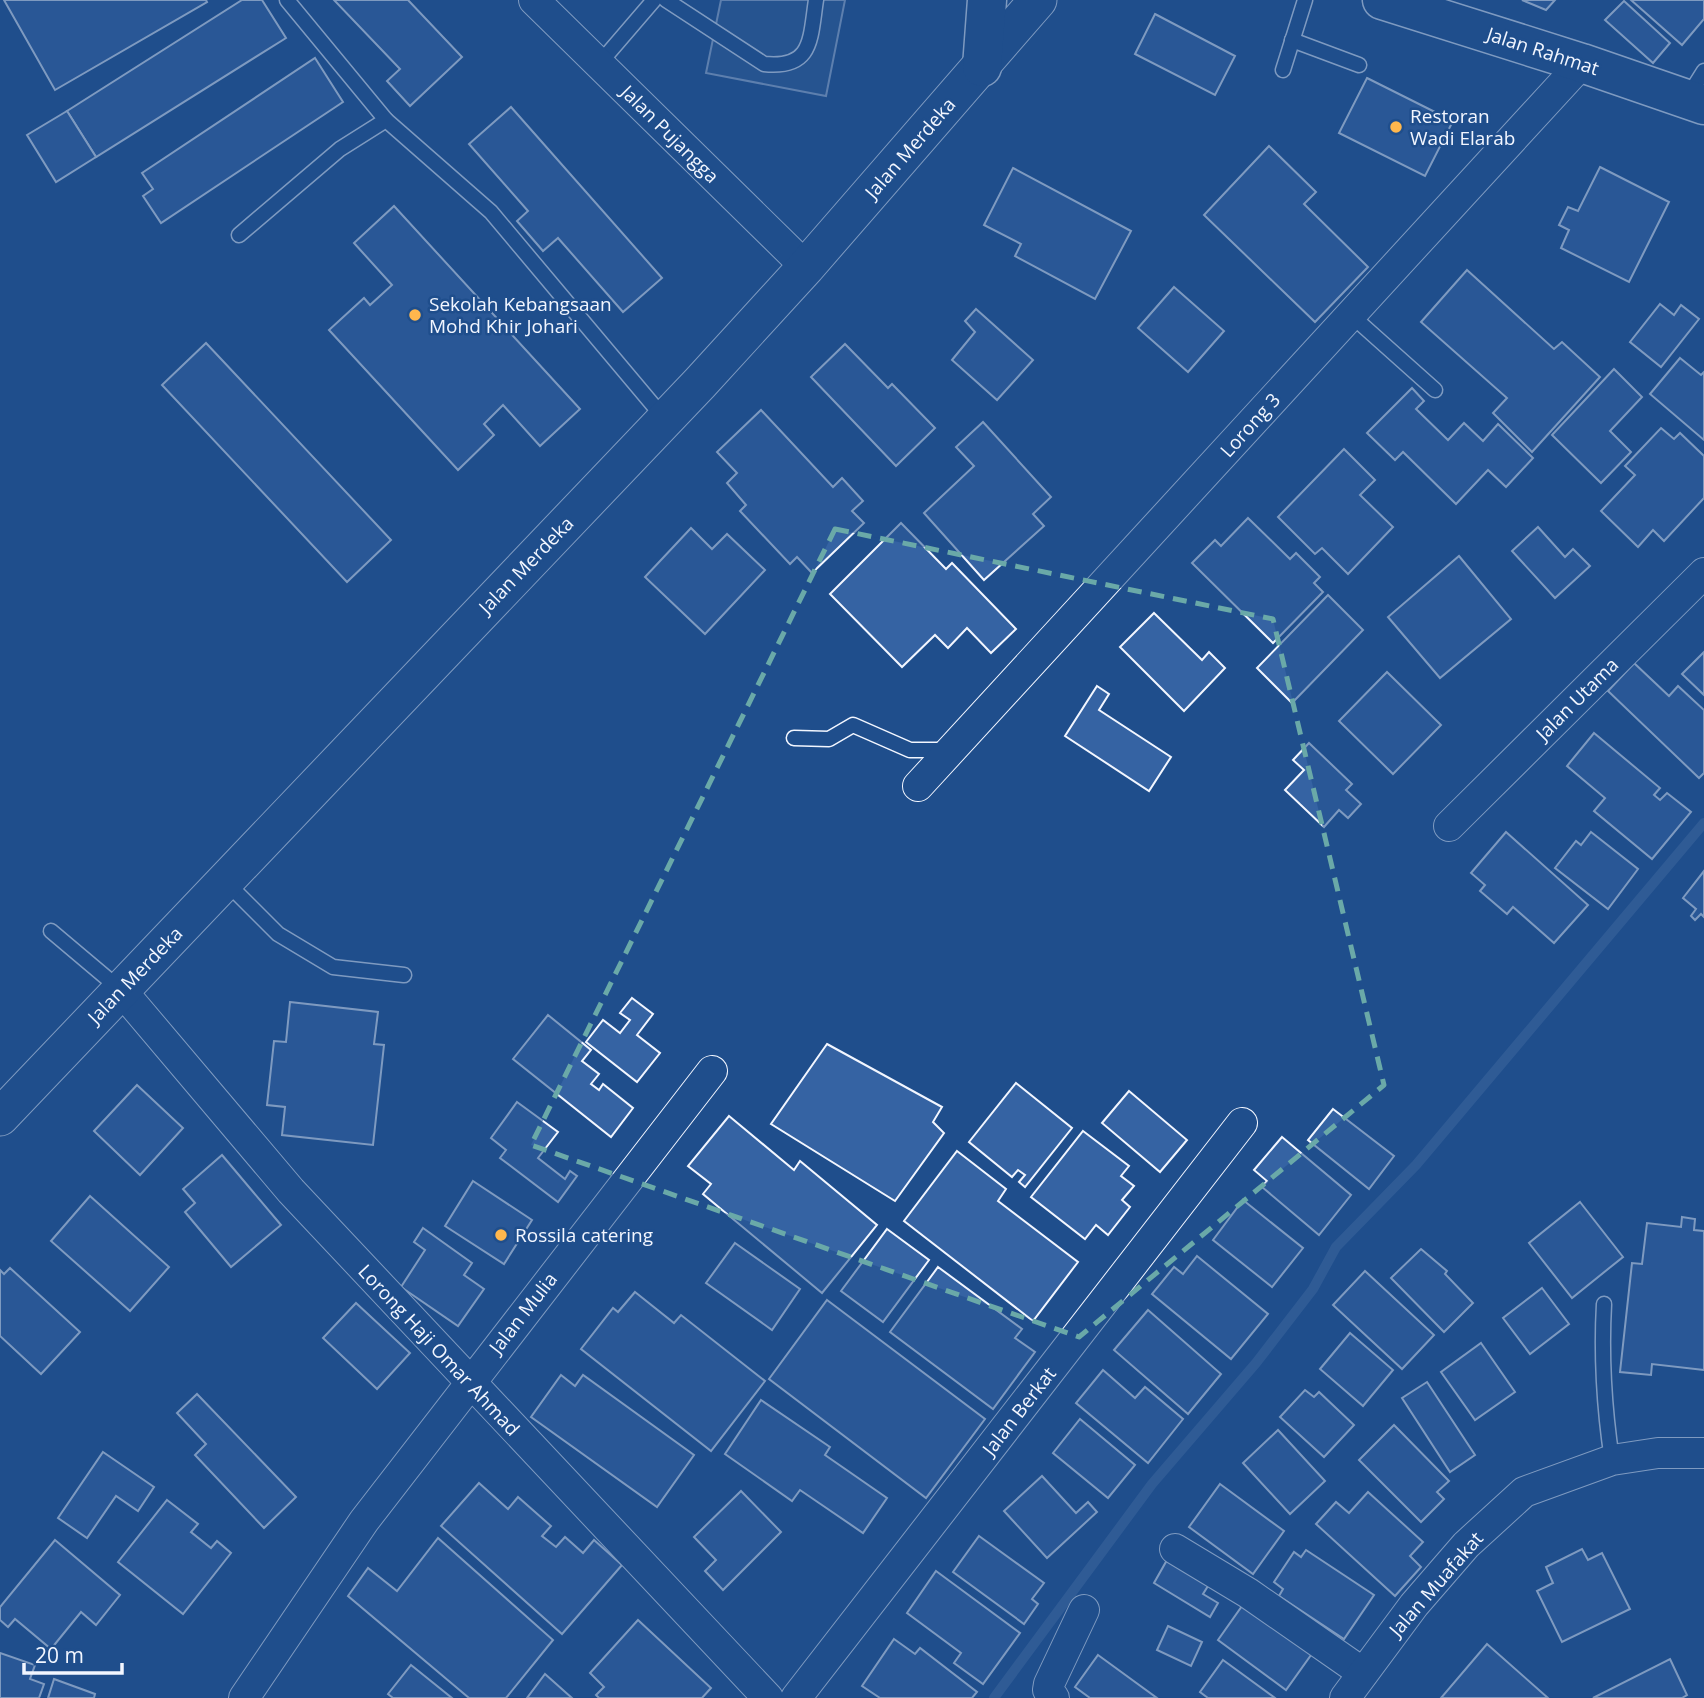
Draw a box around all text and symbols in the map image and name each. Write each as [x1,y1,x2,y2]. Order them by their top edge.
street label: Jalan Rahmat [1482,20,1603,81]
street label: Jalan Pujangga [614,78,725,189]
street label: Jalan Merdeka [858,92,961,206]
place label: Restoran Wadi Elarab [1410,103,1515,151]
marker: Restoran Wadi Elarab [1388,119,1404,135]
place label: Sekolah Kebangsaan Mohd Khir Johari [429,291,612,339]
marker: Sekolah Kebangsaan Mohd Khir Johari [407,307,423,323]
street label: Lorong 3 [1214,387,1286,463]
street label: Jalan Merdeka [472,511,579,621]
street label: Jalan Utama [1529,652,1624,747]
street label: Jalan Merdeka [81,921,188,1031]
place label: Rossila catering [515,1222,653,1248]
marker: Rossila catering [493,1227,509,1243]
street label: Lorong Haji Omar Ahmad [353,1259,525,1441]
street label: Jalan Mulia [482,1267,563,1361]
street label: Jalan Berkat [975,1361,1062,1462]
street label: Jalan Muafakat [1382,1526,1489,1644]
scale bar [24,1632,122,1676]
text: 20 m [35,1641,84,1669]

